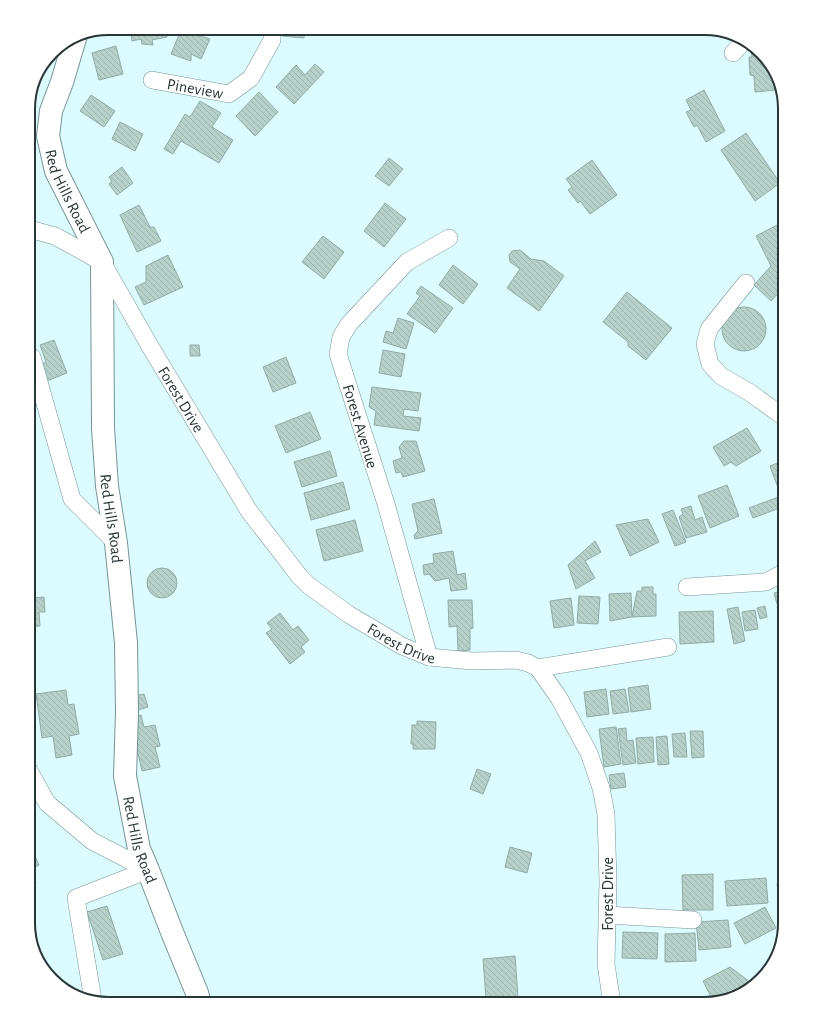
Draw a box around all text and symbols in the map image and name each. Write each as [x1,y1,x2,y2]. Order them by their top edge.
street label: Pineview [166,76,225,102]
street label: Red Hills Road [42,148,93,236]
street label: Forest Drive [155,364,207,435]
street label: Forest Avenue [340,382,380,470]
street label: Red Hills Road [97,473,125,564]
street label: Forest Drive [364,620,436,667]
street label: Red Hills Road [120,795,159,886]
street label: Forest Drive [600,857,616,931]

